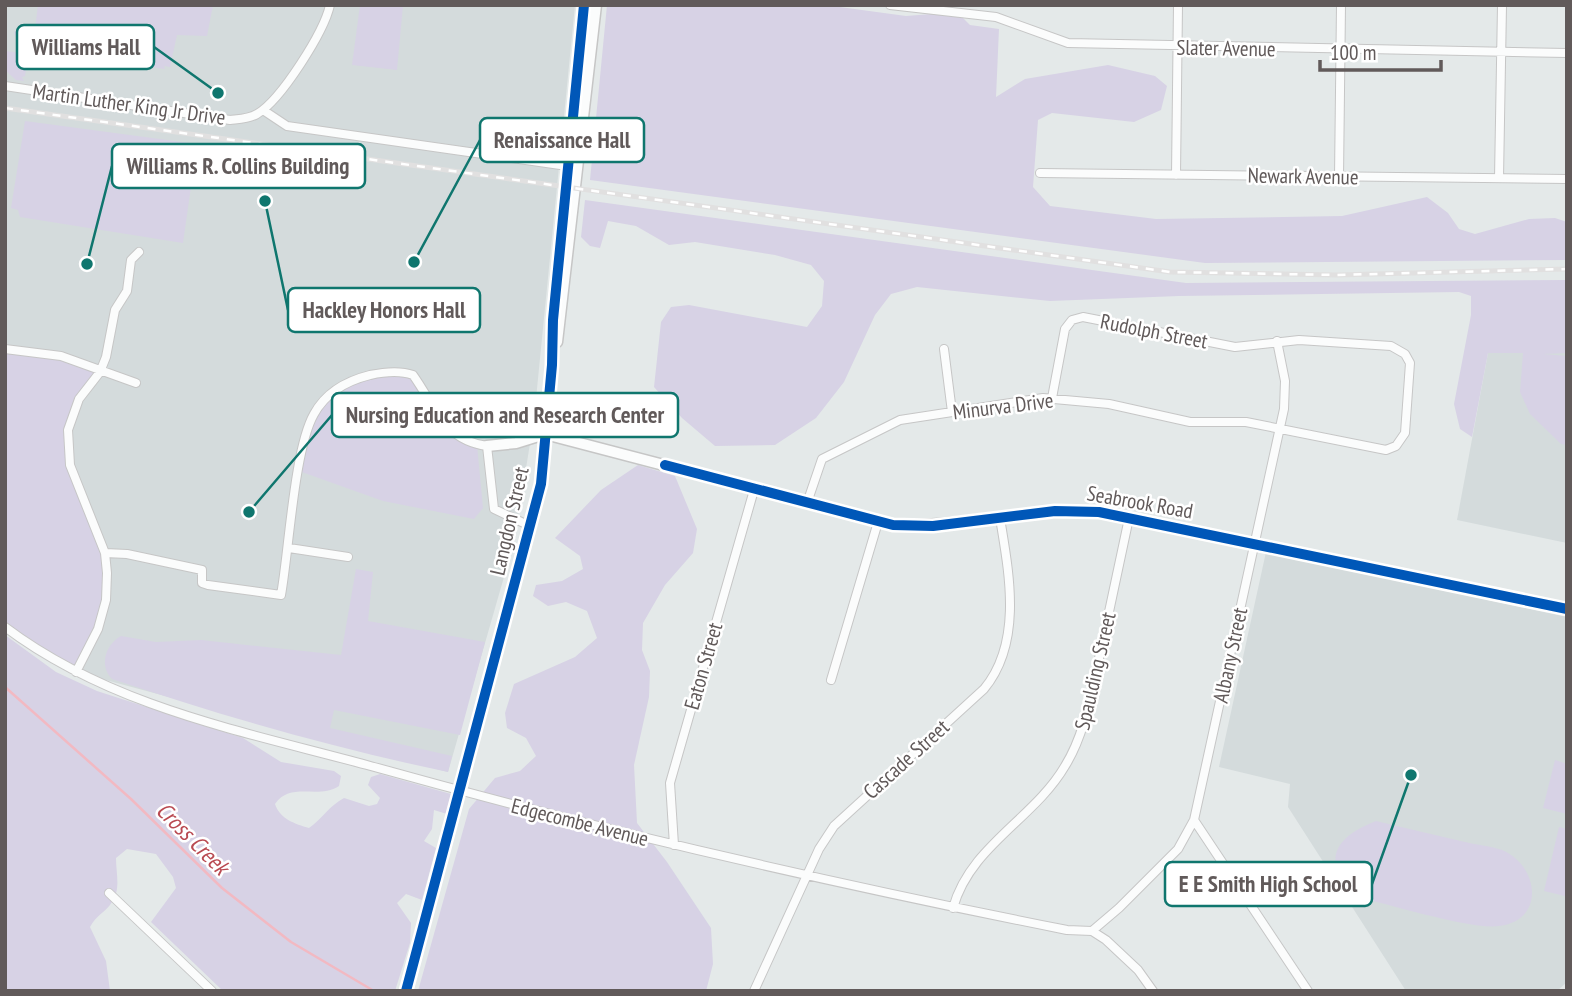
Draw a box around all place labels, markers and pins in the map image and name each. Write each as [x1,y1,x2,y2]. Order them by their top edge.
callout: Williams Hall [17,25,154,69]
callout: Renaissance Hall [480,118,644,162]
callout: Williams R. Collins Building [112,144,365,188]
callout: Hackley Honors Hall [288,288,480,332]
callout: Nursing Education and Research Center [332,393,678,437]
callout: E E Smith High School [1165,862,1372,906]

